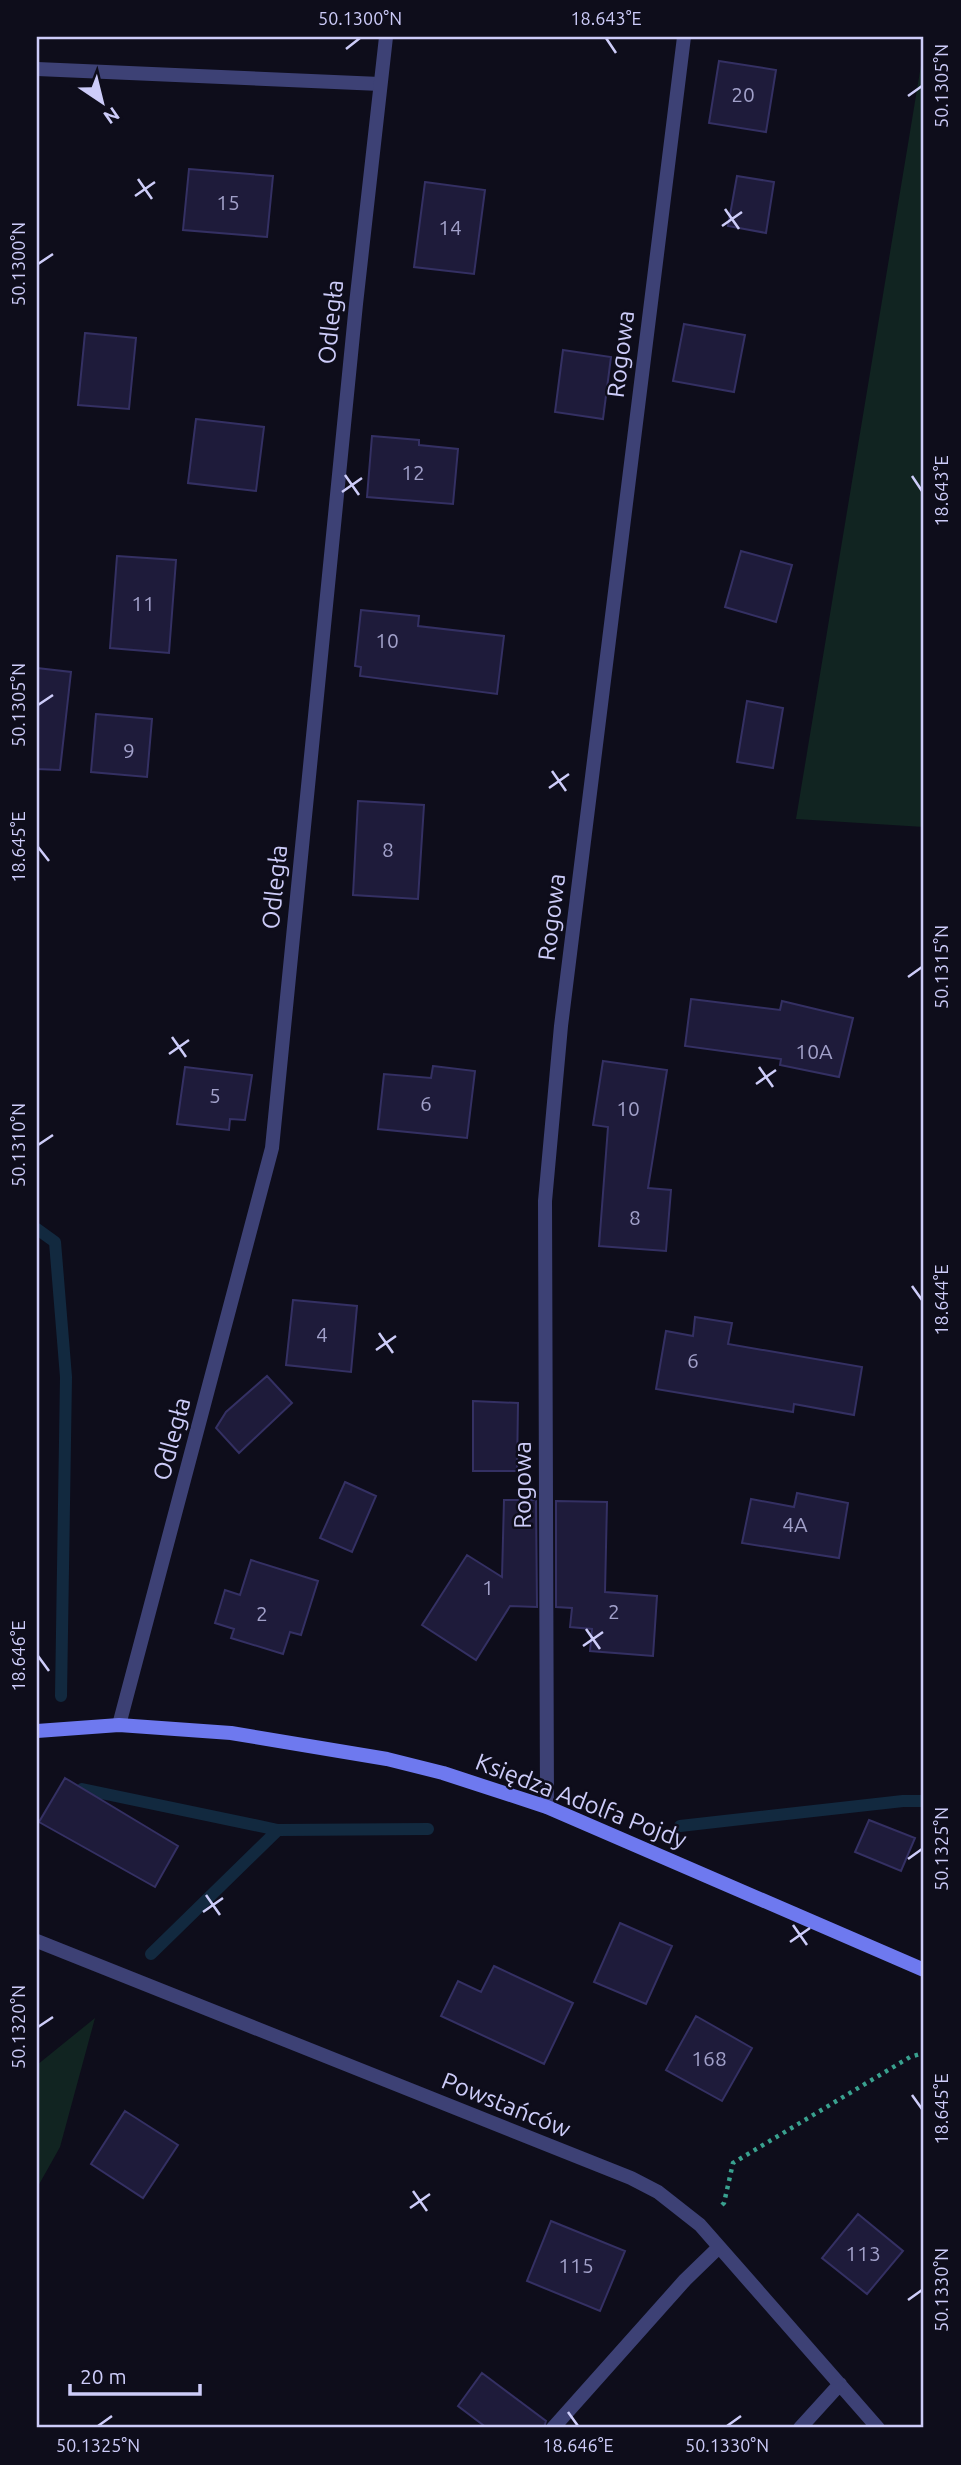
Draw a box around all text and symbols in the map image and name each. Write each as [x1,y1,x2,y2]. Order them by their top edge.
text: 50.1300°N [318,8,402,28]
text: 18.643°E [570,8,642,28]
text: 50.1305°N [931,44,951,128]
north arrow [66,66,136,136]
house number: 20 [731,82,755,106]
text: N [100,103,124,129]
house number: 15 [216,190,240,214]
house number: 14 [438,215,462,239]
text: 50.1300°N [8,222,28,306]
street label: Odległa [313,278,348,366]
street label: Rogowa [602,309,639,399]
text: 18.643°E [931,455,951,527]
house number: 12 [401,460,425,484]
house number: 11 [131,591,155,615]
house number: 10 [375,628,399,652]
text: 50.1305°N [8,663,28,747]
house number: 9 [123,738,135,762]
text: 18.645°E [8,811,28,883]
house number: 8 [382,837,394,861]
street label: Odległa [257,843,292,931]
street label: Rogowa [533,872,570,962]
text: 50.1315°N [931,925,951,1009]
house number: 10A [795,1039,833,1063]
house number: 5 [209,1083,221,1107]
house number: 6 [420,1091,432,1115]
house number: 10 [616,1096,640,1120]
text: 50.1310°N [8,1103,28,1187]
house number: 8 [629,1205,641,1229]
text: 18.644°E [931,1264,951,1336]
house number: 4 [316,1322,328,1346]
house number: 6 [687,1348,699,1372]
street label: Odległa [148,1394,196,1483]
street label: Rogowa [509,1441,536,1529]
house number: 4A [782,1512,808,1536]
house number: 1 [482,1575,494,1599]
house number: 2 [608,1599,620,1623]
house number: 2 [256,1601,268,1625]
text: 18.646°E [8,1620,28,1692]
street label: Księdza Adolfa Pojdy [472,1748,691,1853]
text: 50.1325°N [931,1807,951,1891]
text: 50.1320°N [8,1985,28,2069]
house number: 168 [691,2046,727,2070]
street label: Powstańców [438,2066,575,2143]
text: 18.645°E [931,2073,951,2145]
house number: 113 [845,2241,881,2265]
text: 50.1330°N [931,2248,951,2332]
house number: 115 [558,2253,594,2277]
scale bar [70,2353,200,2397]
text: 20 m [80,2364,127,2388]
text: 50.1325°N [56,2435,140,2455]
text: 18.646°E [542,2435,614,2455]
text: 50.1330°N [685,2435,769,2455]

